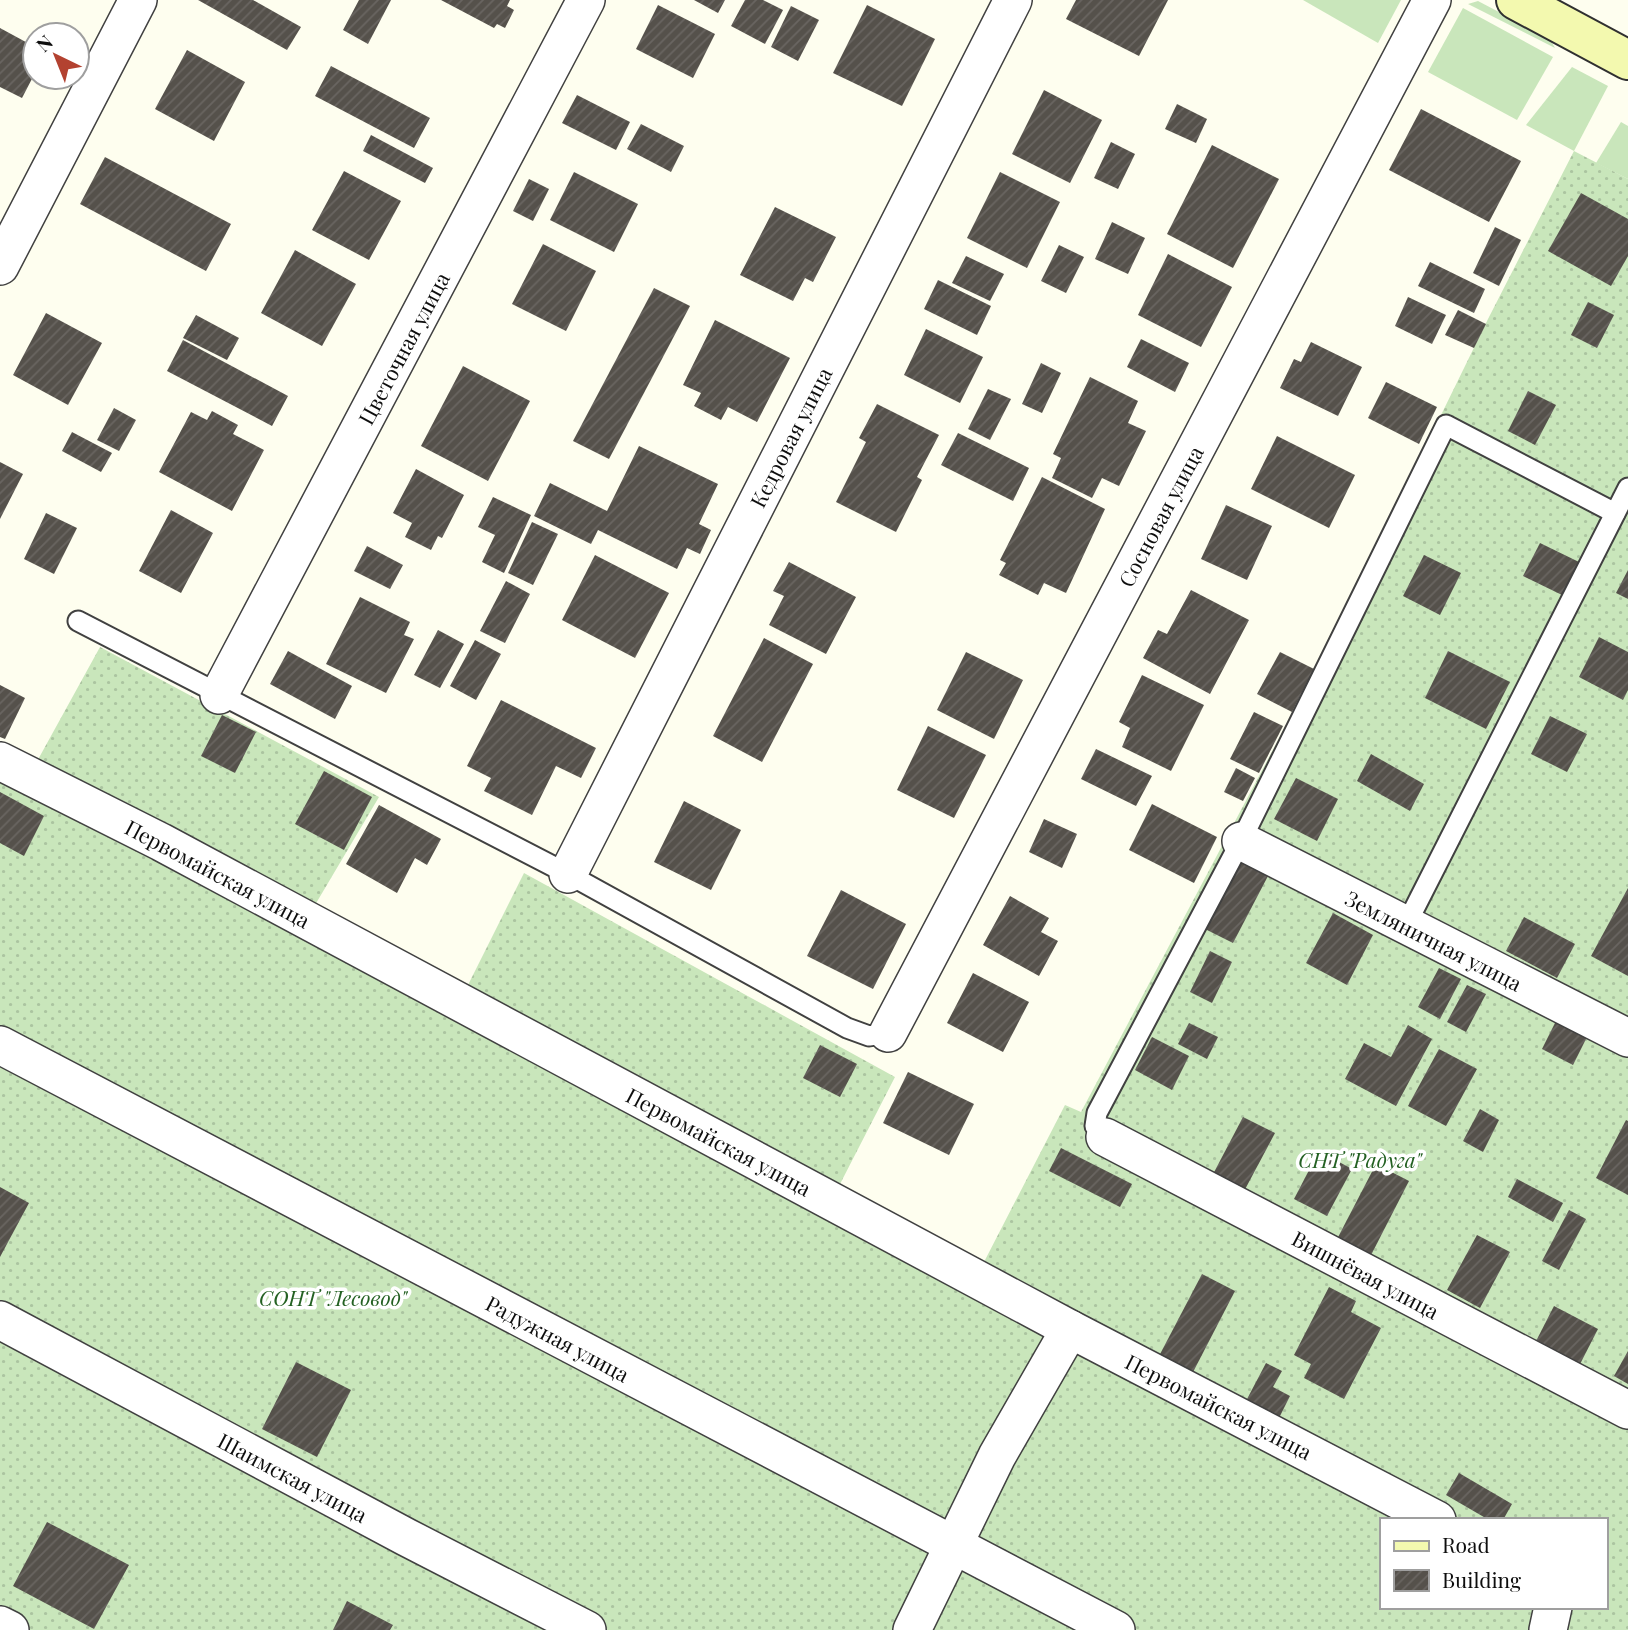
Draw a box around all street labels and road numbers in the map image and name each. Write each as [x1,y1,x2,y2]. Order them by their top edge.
street label: Цветочная улица [351,266,455,429]
street label: Кедровая улица [743,362,838,512]
street label: Сосновая улица [1111,440,1209,591]
street label: Первомайская улица [121,812,316,934]
street label: Земляничная улица [1341,883,1527,997]
street label: Первомайская улица [622,1080,817,1202]
street label: Вишнёвая улица [1288,1223,1445,1325]
street label: Радужная улица [482,1288,635,1388]
street label: Первомайская улица [1121,1347,1317,1465]
street label: Шаимская улица [213,1426,373,1528]

